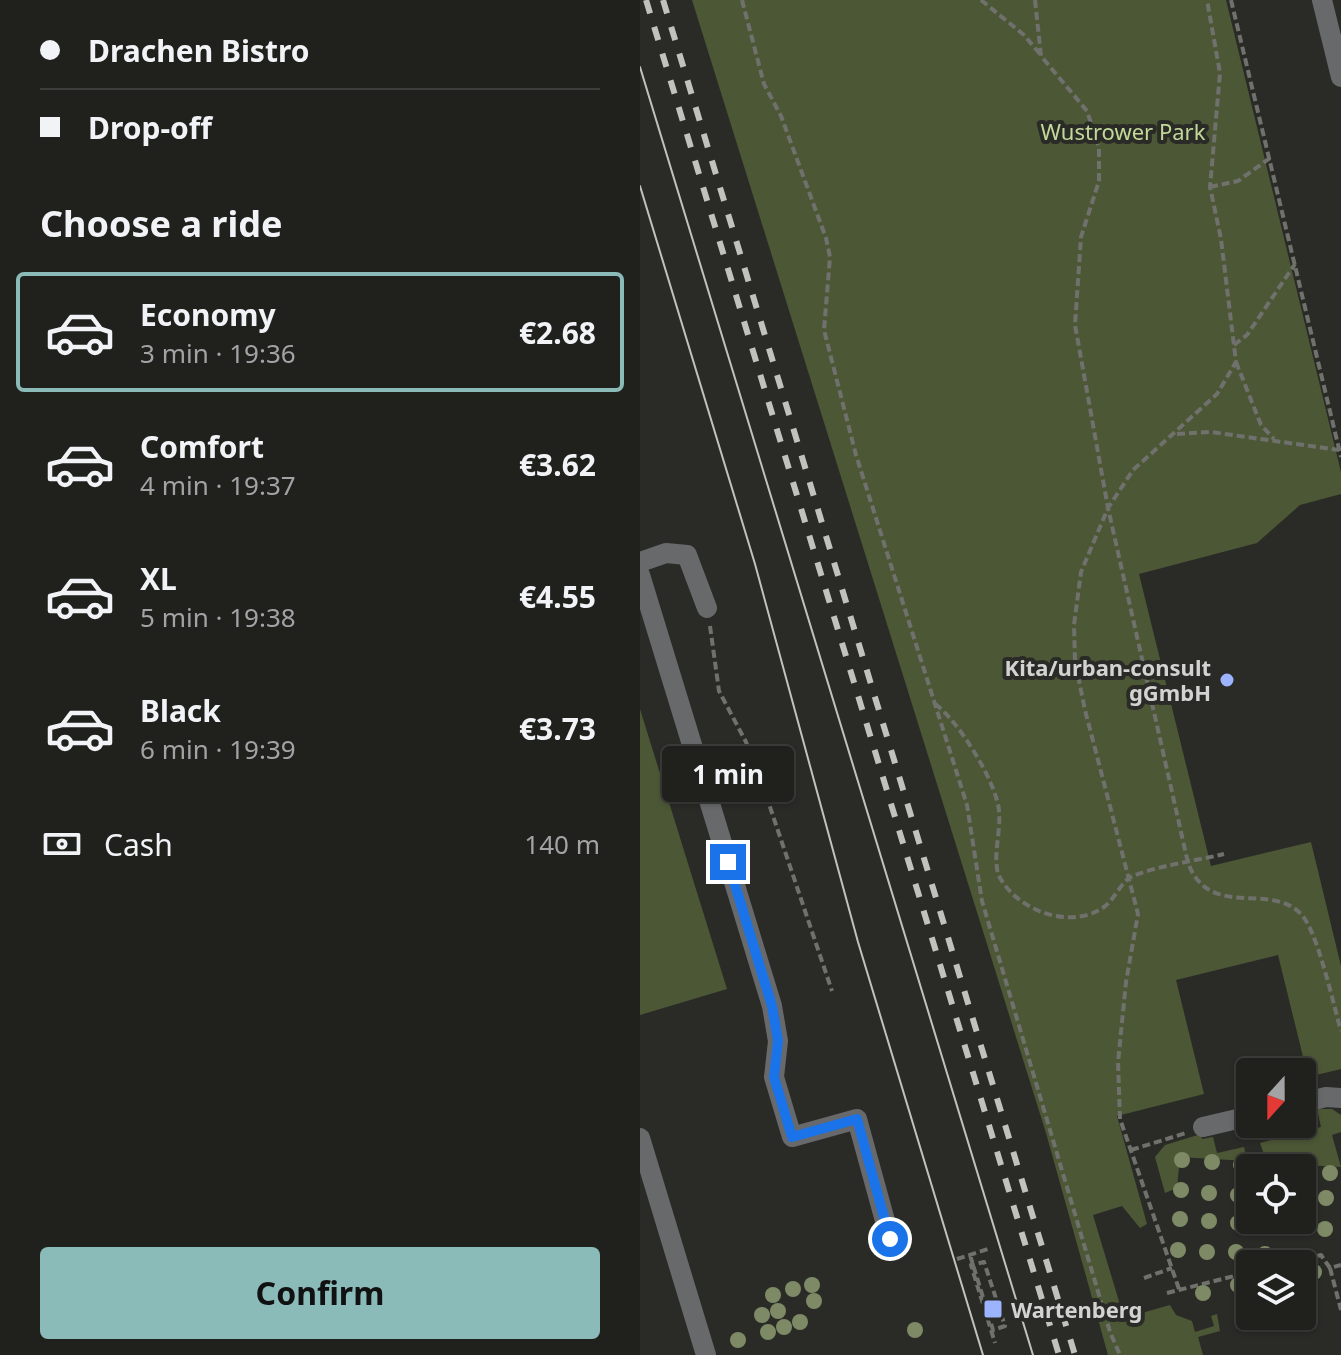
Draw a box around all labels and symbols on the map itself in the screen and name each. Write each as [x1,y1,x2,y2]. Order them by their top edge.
park label: Wustrower Park [1041,116,1206,146]
place label: Kita/urban-consult gGmbH [1005,652,1211,707]
marker: Kita/urban-consult gGmbH [1218,671,1236,689]
callout: 1 min [662,746,794,802]
route end [710,844,746,880]
north arrow [1236,1058,1316,1138]
route start [872,1221,908,1257]
place label: Wartenberg [1011,1294,1142,1324]
marker: Wartenberg [982,1298,1004,1320]

